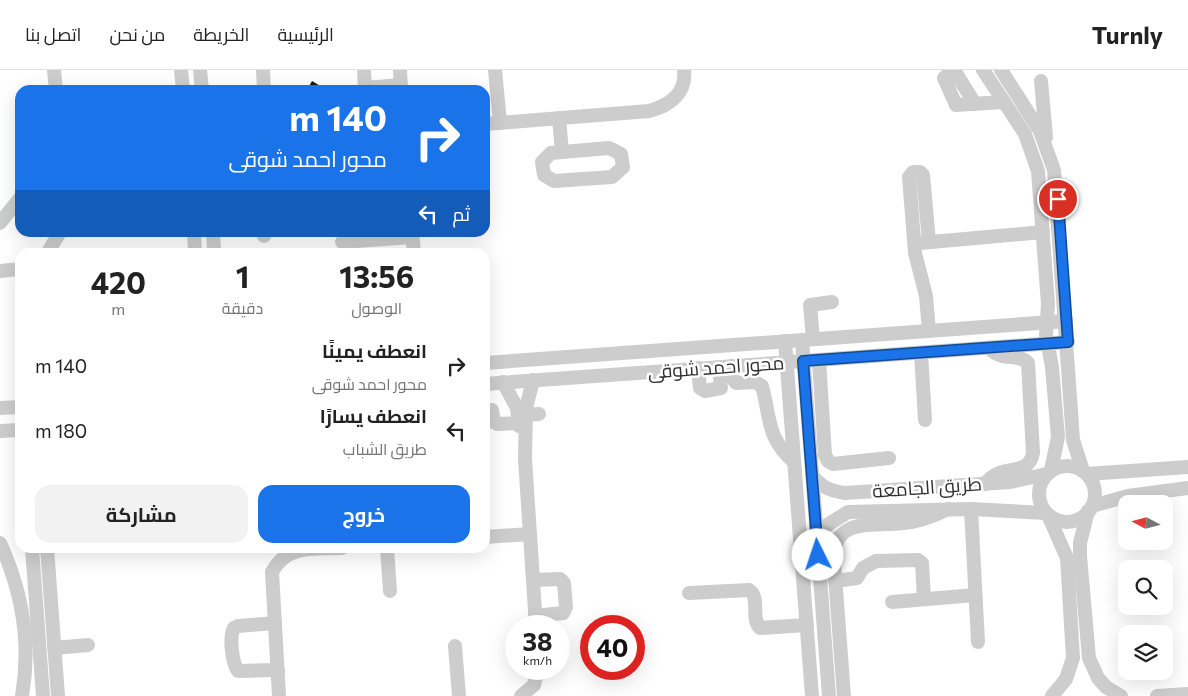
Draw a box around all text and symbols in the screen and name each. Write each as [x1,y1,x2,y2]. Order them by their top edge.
text: Turnly [1092,20,1163,49]
text: اتصل بنا [25,23,81,45]
text: من نحن [109,23,165,45]
text: الخريطة [193,23,249,45]
text: الرئيسية [277,23,334,45]
text: 140 m [289,95,387,138]
icon: right [405,105,470,170]
text: محور احمد شوقى [229,145,387,172]
pin [1037,178,1079,220]
icon: arrive [1044,185,1072,213]
icon: left [414,200,442,228]
text: ثم [452,202,470,225]
text: 1 [236,257,249,294]
text: 13:56 [339,257,414,294]
text: 420 [91,263,146,300]
text: دقيقة [222,298,263,317]
text: الوصول [351,298,402,317]
text: m [111,299,125,318]
text: انعطف يمينًا [322,339,427,362]
street label: محور احمد شوقى [647,350,785,384]
icon: right [442,352,470,380]
text: 140 m [35,354,87,377]
text: محور احمد شوقى [312,374,427,393]
text: انعطف يسارًا [320,404,427,427]
icon: left [442,417,470,445]
text: 180 m [35,419,87,442]
text: طريق الشباب [343,439,427,458]
street label: طريق الجامعة [871,471,983,504]
button: مشاركة [35,485,248,543]
button: خروج [258,485,470,543]
north arrow [1118,495,1172,550]
map controls [1118,495,1173,680]
position arrow [791,528,843,580]
button: search [1118,560,1173,615]
speed limit sign: 40 [580,615,645,680]
button: layers [1118,625,1173,680]
text: 38 [522,626,553,656]
text: km/h [523,653,552,667]

